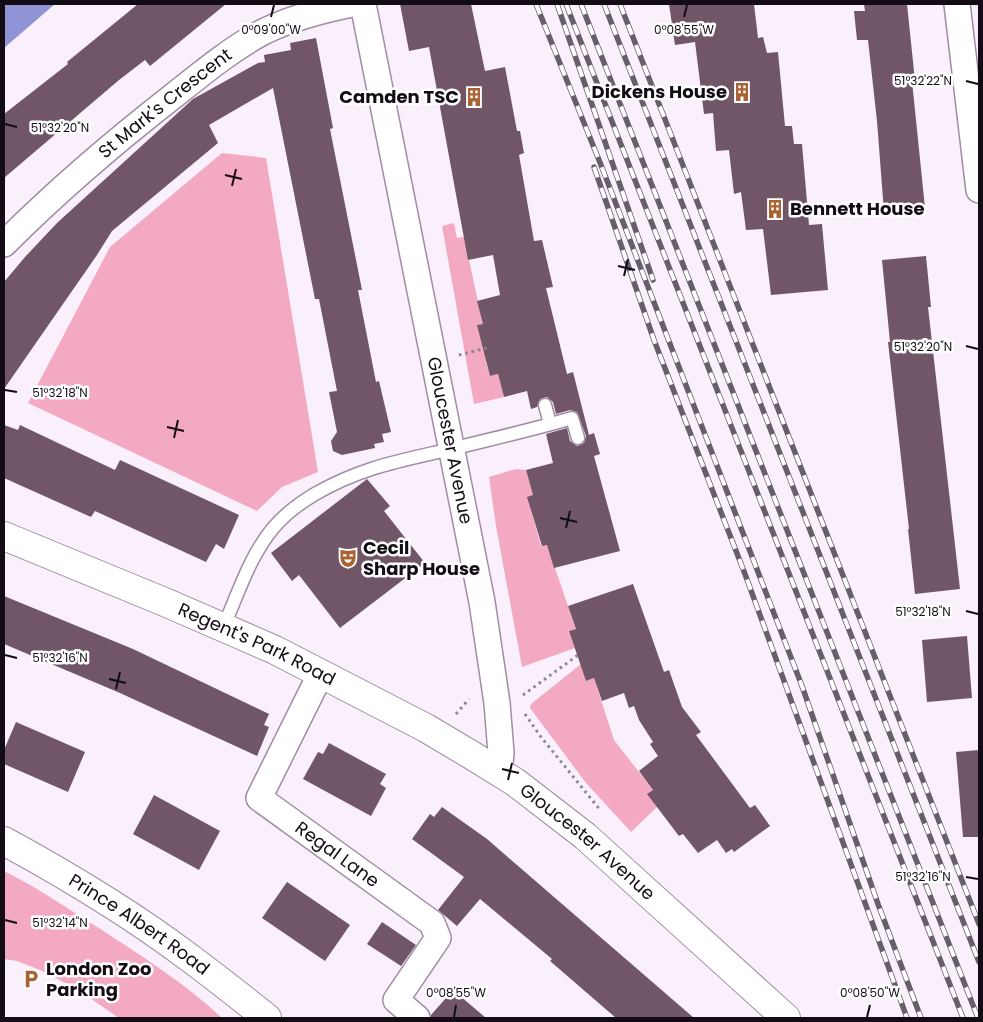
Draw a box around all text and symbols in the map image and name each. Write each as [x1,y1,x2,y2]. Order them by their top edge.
text: 0°09'00"W [241,21,301,38]
text: 0°08'55"W [654,21,714,38]
street label: St Mark's Crescent [93,42,237,164]
text: 51°32'22"N [894,72,952,89]
place label: Dickens House [592,79,727,104]
building icon: Dickens House [731,81,753,103]
place label: Camden TSC [339,84,459,109]
building icon: Camden TSC [463,86,485,108]
text: 51°32'20"N [31,119,89,136]
place label: Bennett House [790,196,925,221]
building icon: Bennett House [764,198,786,220]
text: 51°32'20"N [894,338,952,355]
street label: Gloucester Avenue [421,355,479,526]
text: 51°32'18"N [32,384,88,401]
place label: Cecil Sharp House [363,535,480,581]
theatre icon: Cecil Sharp House [337,547,359,569]
street label: Regent's Park Road [174,596,340,691]
text: 51°32'18"N [895,603,951,620]
text: 51°32'16"N [32,649,88,666]
street label: Gloucester Avenue [515,777,661,906]
street label: Regal Lane [290,815,385,893]
street label: Prince Albert Road [64,868,215,981]
text: 51°32'16"N [895,868,951,885]
text: 51°32'14"N [32,914,88,931]
place label: London Zoo Parking [46,956,151,1002]
parking icon: London Zoo Parking [20,968,42,990]
text: 0°08'55"W [426,984,486,1001]
text: 0°08'50"W [840,984,900,1001]

